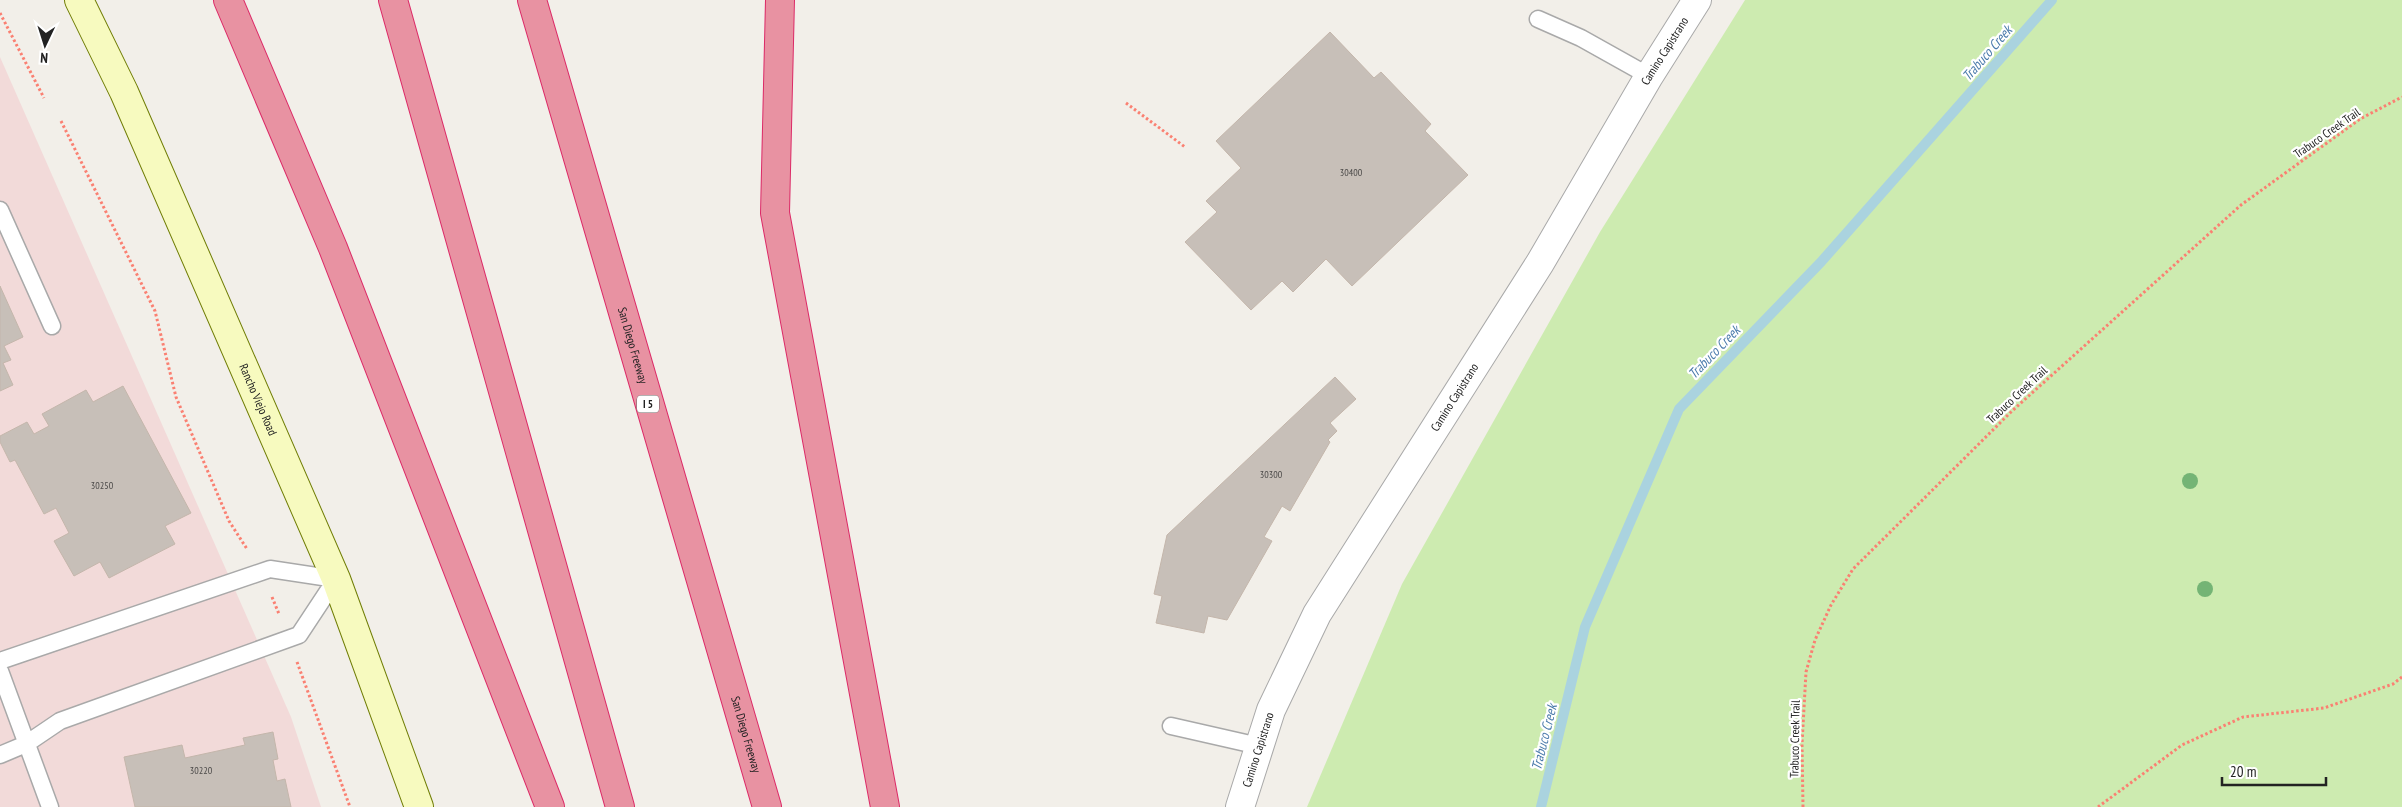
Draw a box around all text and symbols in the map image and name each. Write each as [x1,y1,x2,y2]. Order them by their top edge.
street label: Camino Capistrano [1637,14,1691,88]
north arrow [20,20,70,70]
water label: Trabuco Creek [1958,20,2017,84]
text: N [40,49,48,67]
street label: Trabuco Creek Trail [2291,104,2363,161]
house number: 30400 [1340,166,1363,179]
street label: San Diego Freeway [615,306,652,386]
water label: Trabuco Creek [1684,320,1745,382]
street label: Camino Capistrano [1427,360,1481,434]
street label: Rancho Viejo Road [236,361,281,438]
street label: Trabuco Creek Trail [1983,363,2050,427]
road number: I 5 [637,396,659,412]
house number: 30300 [1260,468,1283,481]
house number: 30250 [91,479,114,492]
street label: San Diego Freeway [728,694,765,775]
street label: Trabuco Creek Trail [1786,700,1803,778]
water label: Trabuco Creek [1527,701,1561,772]
street label: Camino Capistrano [1239,710,1277,789]
scale bar [2222,754,2326,786]
text: 20 m [2230,762,2256,781]
house number: 30220 [190,764,213,777]

